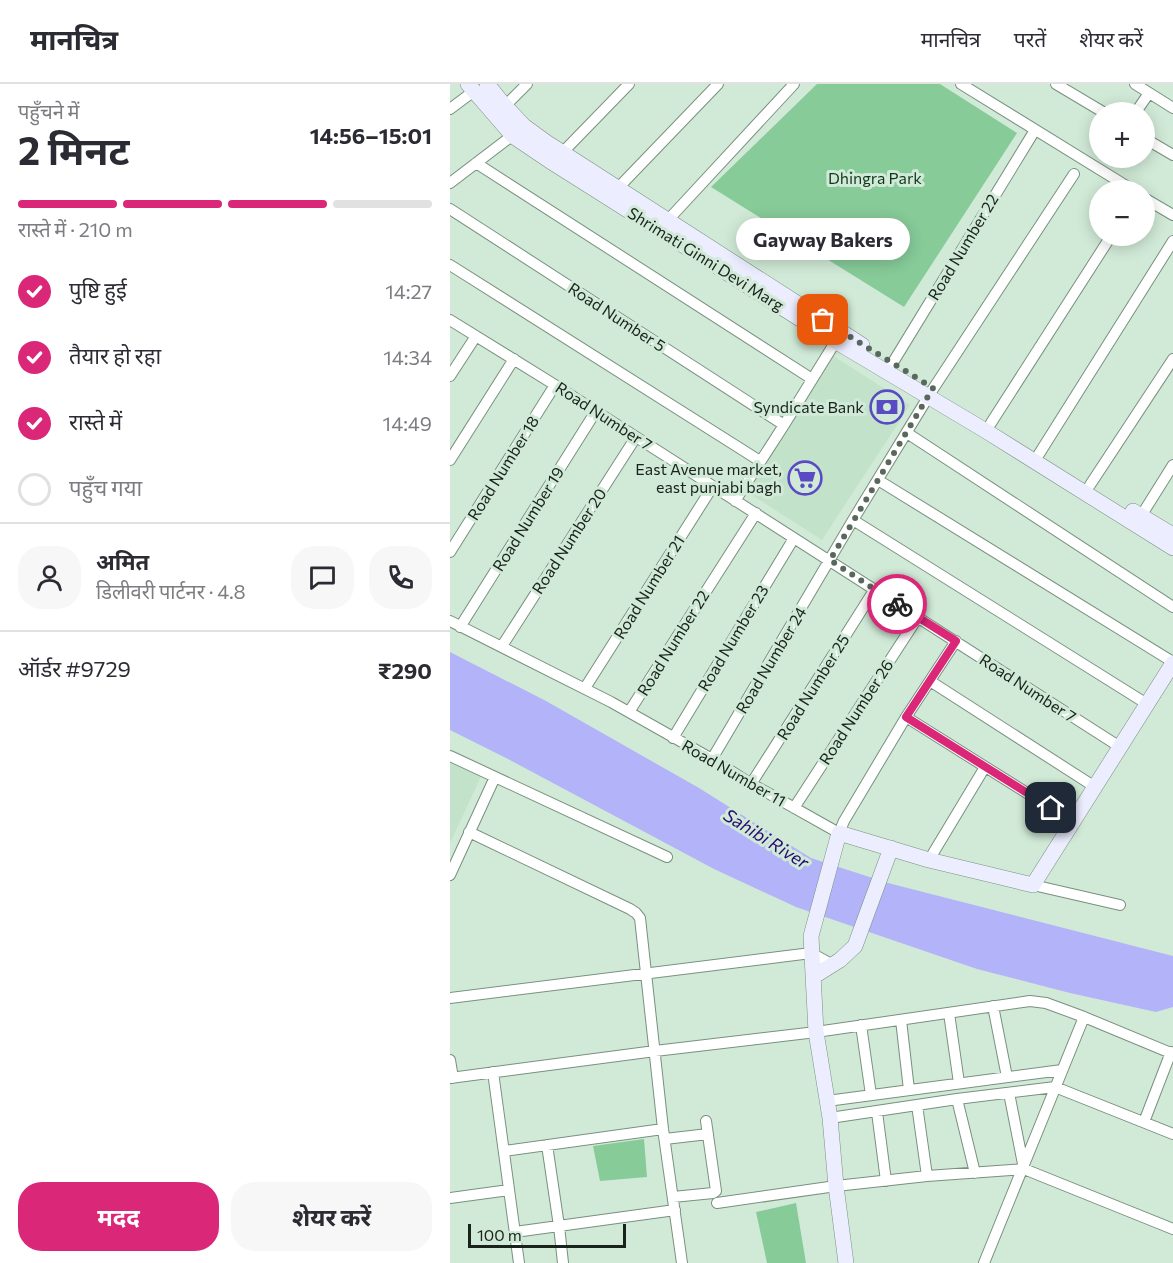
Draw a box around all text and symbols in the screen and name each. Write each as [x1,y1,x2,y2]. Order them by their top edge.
text: मानचित्र [30,22,118,56]
text: मानचित्र [921,26,981,51]
text: परतें [1014,26,1046,51]
text: शेयर करें [1079,26,1143,51]
text: पहुँचने में [18,99,80,123]
map controls [1089,102,1155,246]
button: + [1089,102,1155,168]
text: 14:56–15:01 [310,122,432,149]
text: 2 मिनट [18,125,130,173]
park label: Dhingra Park [828,168,922,187]
button: − [1089,180,1155,246]
street label: Road Number 22 [923,190,1002,303]
street label: Shrimati Ginni Devi Marg [625,203,788,315]
text: रास्ते में · 210 m [18,217,133,241]
callout: Gayway Bakers [736,218,910,260]
text: Gayway Bakers [753,227,893,251]
icon: check [18,275,51,308]
text: पुष्टि हुई [69,276,127,303]
street label: Road Number 5 [565,278,669,355]
text: 14:27 [385,279,432,303]
pin [797,294,848,345]
icon: bag [806,303,839,336]
icon: check [18,341,51,374]
text: तैयार हो रहा [69,342,161,369]
text: 14:34 [383,345,432,369]
street label: Road Number 7 [552,377,656,454]
bank icon: Syndicate Bank [869,389,905,425]
place label: Syndicate Bank [753,397,864,416]
icon: check [18,407,51,440]
text: रास्ते में [69,408,122,435]
text: 14:49 [383,411,432,435]
street label: Road Number 18 [463,412,542,523]
place label: East Avenue market, east punjabi bagh [635,459,782,496]
supermarket icon: East Avenue market, east punjabi bagh [787,460,823,496]
street label: Road Number 19 [488,463,567,574]
text: पहुँच गया [69,474,142,501]
street label: Road Number 20 [527,484,610,597]
street label: Road Number 21 [609,531,688,642]
button: person [18,546,81,609]
button: chat [291,546,354,609]
button: phone [369,546,432,609]
text: अमित [96,548,149,575]
courier [867,574,927,634]
text: डिलीवरी पार्टनर · 4.8 [96,579,246,603]
street label: Road Number 23 [693,581,772,694]
street label: Road Number 22 [633,587,713,699]
icon: bike [881,588,914,621]
street label: Road Number 24 [731,603,810,716]
street label: Road Number 25 [773,630,853,743]
street label: Road Number 7 [976,649,1080,726]
text: ऑर्डर #9729 [18,655,131,682]
street label: Road Number 26 [815,656,897,768]
text: ₹290 [378,657,432,684]
street label: Road Number 11 [679,735,789,810]
pin [1025,782,1076,833]
icon: home [1034,791,1067,824]
water label: Sahibi River [720,803,814,873]
button: मदद [18,1182,219,1251]
button: शेयर करें [231,1182,432,1251]
scale bar [468,1221,626,1248]
text: 100 m [477,1225,522,1244]

